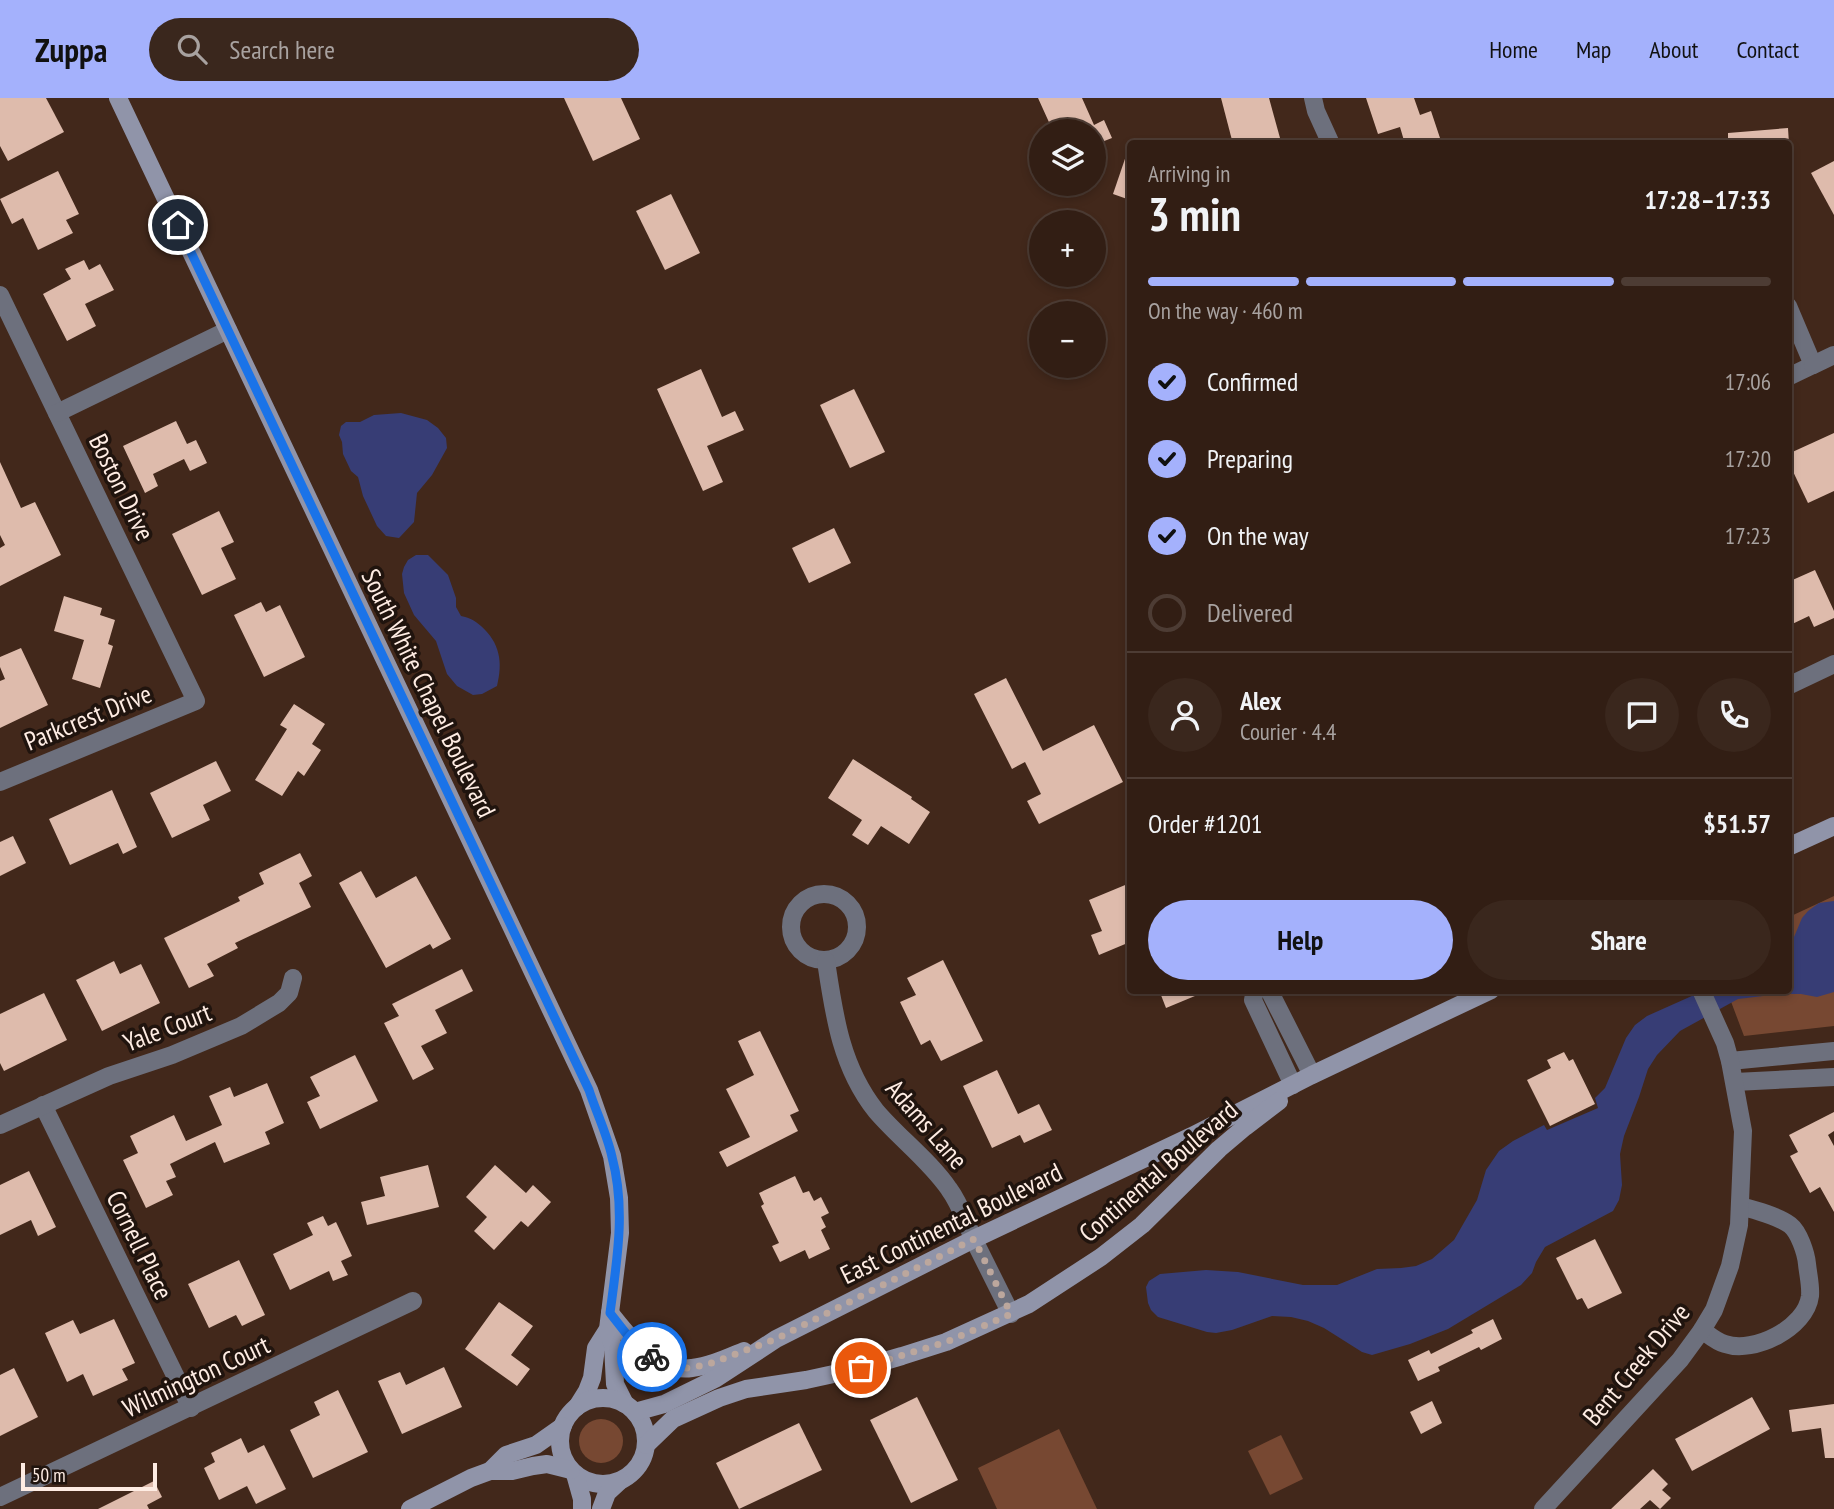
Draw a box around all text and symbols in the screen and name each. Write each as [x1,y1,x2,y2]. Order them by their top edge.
search box [149,18,639,81]
text: Zuppa [35,28,107,71]
icon: search [173,30,211,68]
text: Search here [229,33,335,66]
text: Home [1489,34,1538,65]
text: Map [1576,34,1611,65]
text: About [1649,34,1698,65]
text: Contact [1736,34,1799,65]
map controls [1029,119,1106,378]
button: layers [1029,119,1106,196]
text: Arriving in [1148,159,1230,188]
text: 17:28–17:33 [1644,183,1771,216]
text: 3 min [1148,184,1241,244]
pin [148,195,208,255]
icon: home [159,206,197,244]
button: + [1029,210,1106,287]
text: On the way · 460 m [1148,296,1303,325]
button: − [1029,301,1106,378]
icon: check [1148,363,1186,401]
text: Confirmed [1207,365,1298,398]
text: 17:06 [1725,367,1771,396]
street label: Boston Drive [82,428,162,546]
icon: check [1148,440,1186,478]
text: Preparing [1207,442,1293,475]
text: 17:20 [1725,444,1771,473]
icon: check [1148,517,1186,555]
text: On the way [1207,519,1309,552]
text: 17:23 [1725,521,1771,550]
street label: South White Chapel Boulevard [354,563,504,823]
text: Delivered [1207,596,1293,629]
street label: Parkcrest Drive [20,677,156,757]
button: person [1148,678,1222,752]
button: chat [1605,678,1679,752]
button: phone [1697,678,1771,752]
text: Alex [1240,684,1281,717]
text: Courier · 4.4 [1240,717,1336,746]
text: Order #1201 [1148,807,1263,840]
text: $51.57 [1703,807,1771,840]
button: Help [1148,900,1453,980]
button: Share [1467,900,1771,980]
street label: Yale Court [118,995,216,1059]
street label: Adams Lane [879,1072,975,1176]
street label: Continental Boulevard [1072,1093,1244,1249]
street label: East Continental Boulevard [835,1155,1067,1291]
street label: Cornell Place [100,1185,180,1305]
street label: Bent Creek Drive [1575,1296,1697,1432]
courier [617,1322,687,1392]
street label: Wilmington Court [117,1328,275,1424]
icon: bike [633,1338,671,1376]
pin [831,1338,891,1398]
icon: bag [842,1349,880,1387]
scale bar [21,1460,158,1492]
text: 50 m [32,1463,66,1487]

